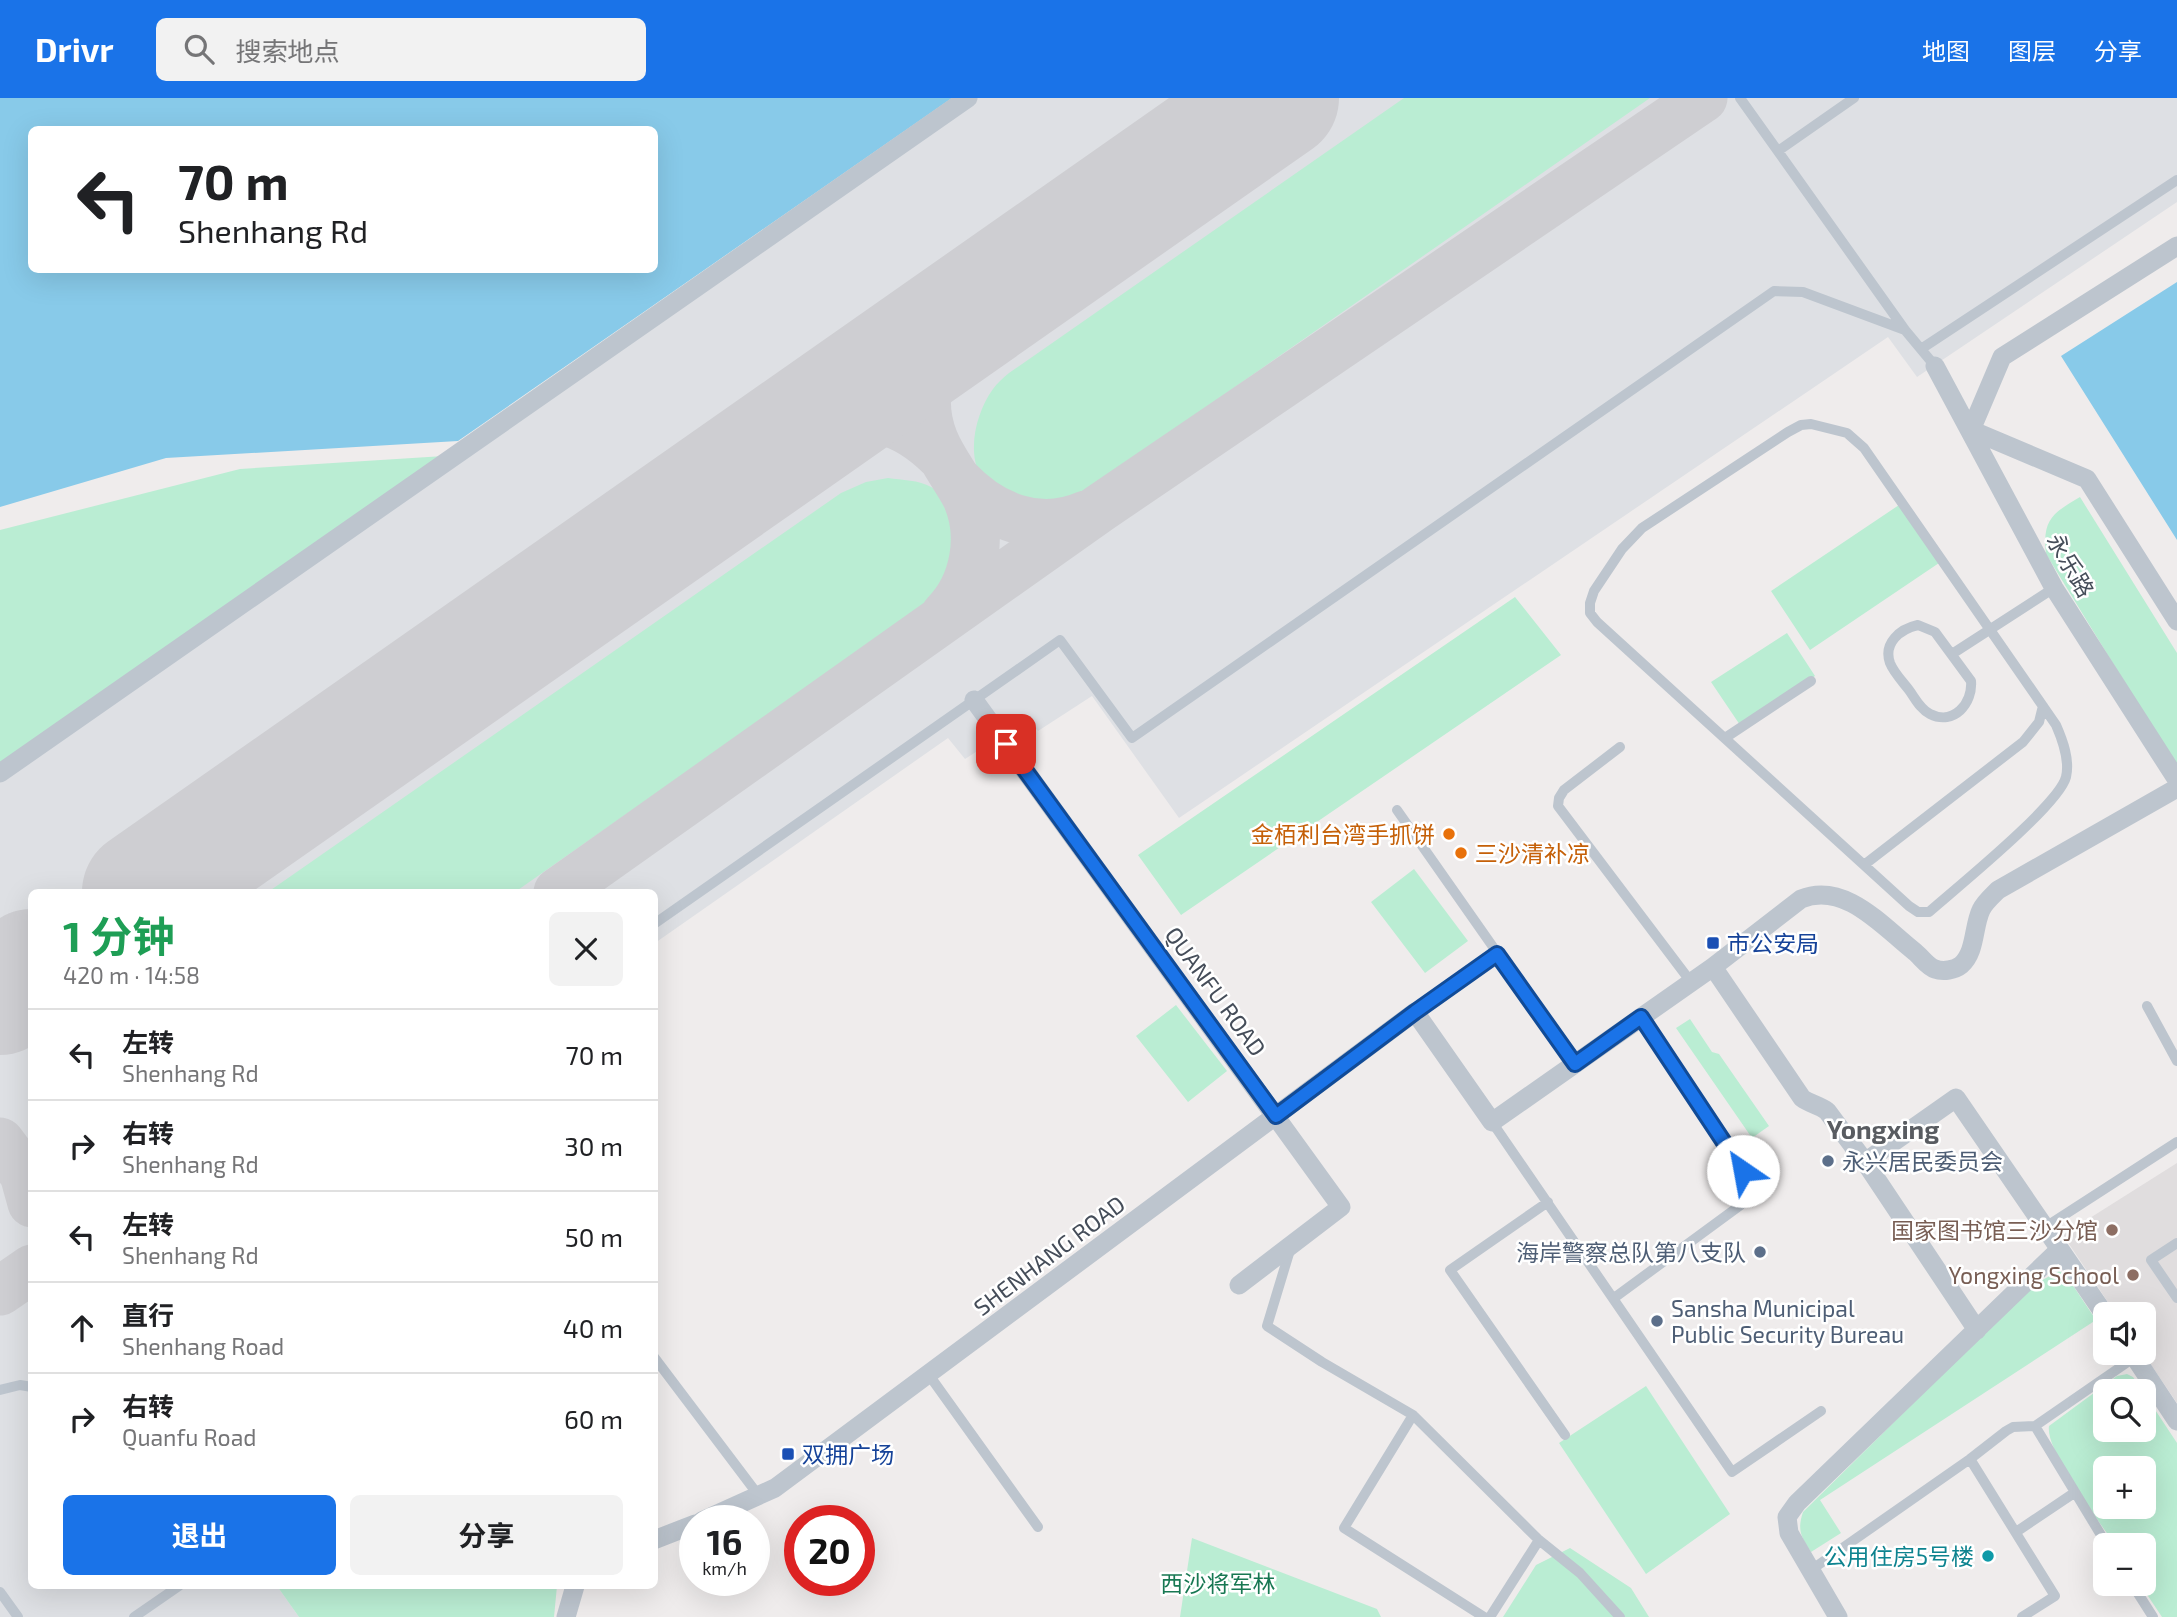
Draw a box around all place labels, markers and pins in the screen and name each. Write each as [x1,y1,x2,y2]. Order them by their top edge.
pin [976,714,1036,774]
place label: 金栢利台湾手抓饼 [1251,820,1435,848]
marker: 金栢利台湾手抓饼 [1441,826,1457,842]
place label: 三沙清补凉 [1475,839,1590,867]
marker: 三沙清补凉 [1453,845,1469,861]
place label: 市公安局 [1727,929,1819,957]
marker: 市公安局 [1705,935,1721,951]
place label: 永兴居民委员会 [1842,1147,2003,1175]
marker: 永兴居民委员会 [1820,1153,1836,1169]
place label: 国家图书馆三沙分馆 [1891,1216,2098,1244]
marker: 国家图书馆三沙分馆 [2104,1222,2120,1238]
place label: 海岸警察总队第八支队 [1516,1238,1746,1266]
marker: 海岸警察总队第八支队 [1752,1244,1768,1260]
place label: Yongxing School [1949,1261,2119,1289]
marker: Yongxing School [2125,1267,2141,1283]
place label: Sansha Municipal Public Security Bureau [1671,1294,1904,1348]
marker: Sansha Municipal Public Security Bureau [1649,1313,1665,1329]
place label: 双拥广场 [802,1440,894,1468]
marker: 双拥广场 [780,1446,796,1462]
place label: 公用住房5号楼 [1824,1542,1974,1570]
marker: 公用住房5号楼 [1980,1548,1996,1564]

